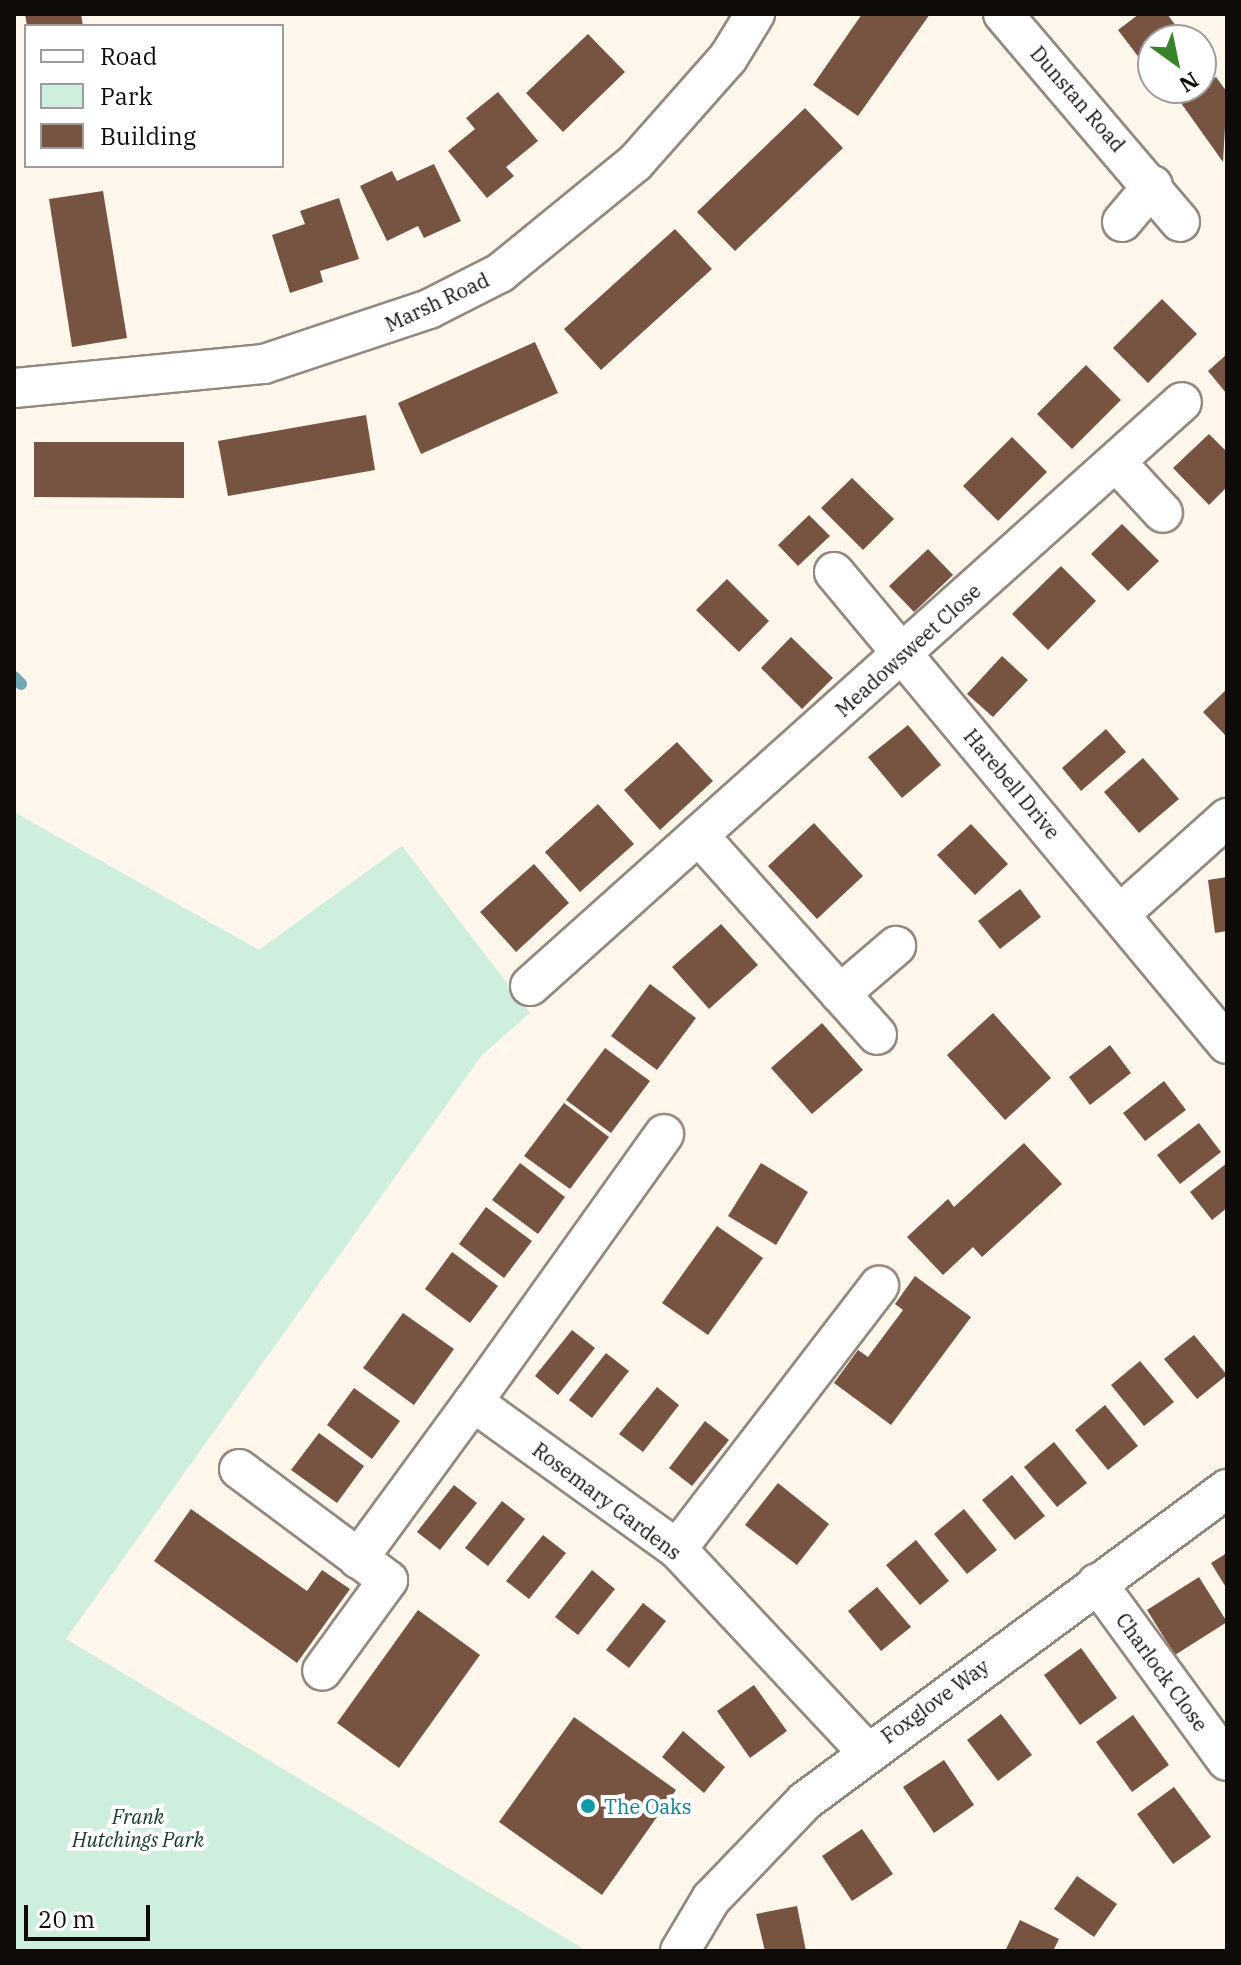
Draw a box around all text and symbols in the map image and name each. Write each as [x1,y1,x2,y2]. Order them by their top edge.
legend [24,24,284,168]
north arrow [1137,24,1217,104]
text: Road [100,40,157,72]
street label: Dunstan Road [1026,41,1130,157]
text: N [1174,66,1204,100]
text: Park [100,80,152,112]
text: Building [100,120,196,152]
street label: Marsh Road [381,267,493,337]
street label: Meadowsweet Close [830,579,986,721]
street label: Harebell Drive [959,724,1065,844]
street label: Rosemary Gardens [528,1437,686,1565]
street label: Charlock Close [1111,1608,1213,1736]
street label: Foxglove Way [876,1654,994,1748]
place label: The Oaks [604,1794,692,1818]
marker: The Oaks [579,1797,597,1815]
park label: Frank Hutchings Park [72,1804,204,1851]
scale bar [28,1889,154,1939]
text: 20 m [38,1903,95,1935]

